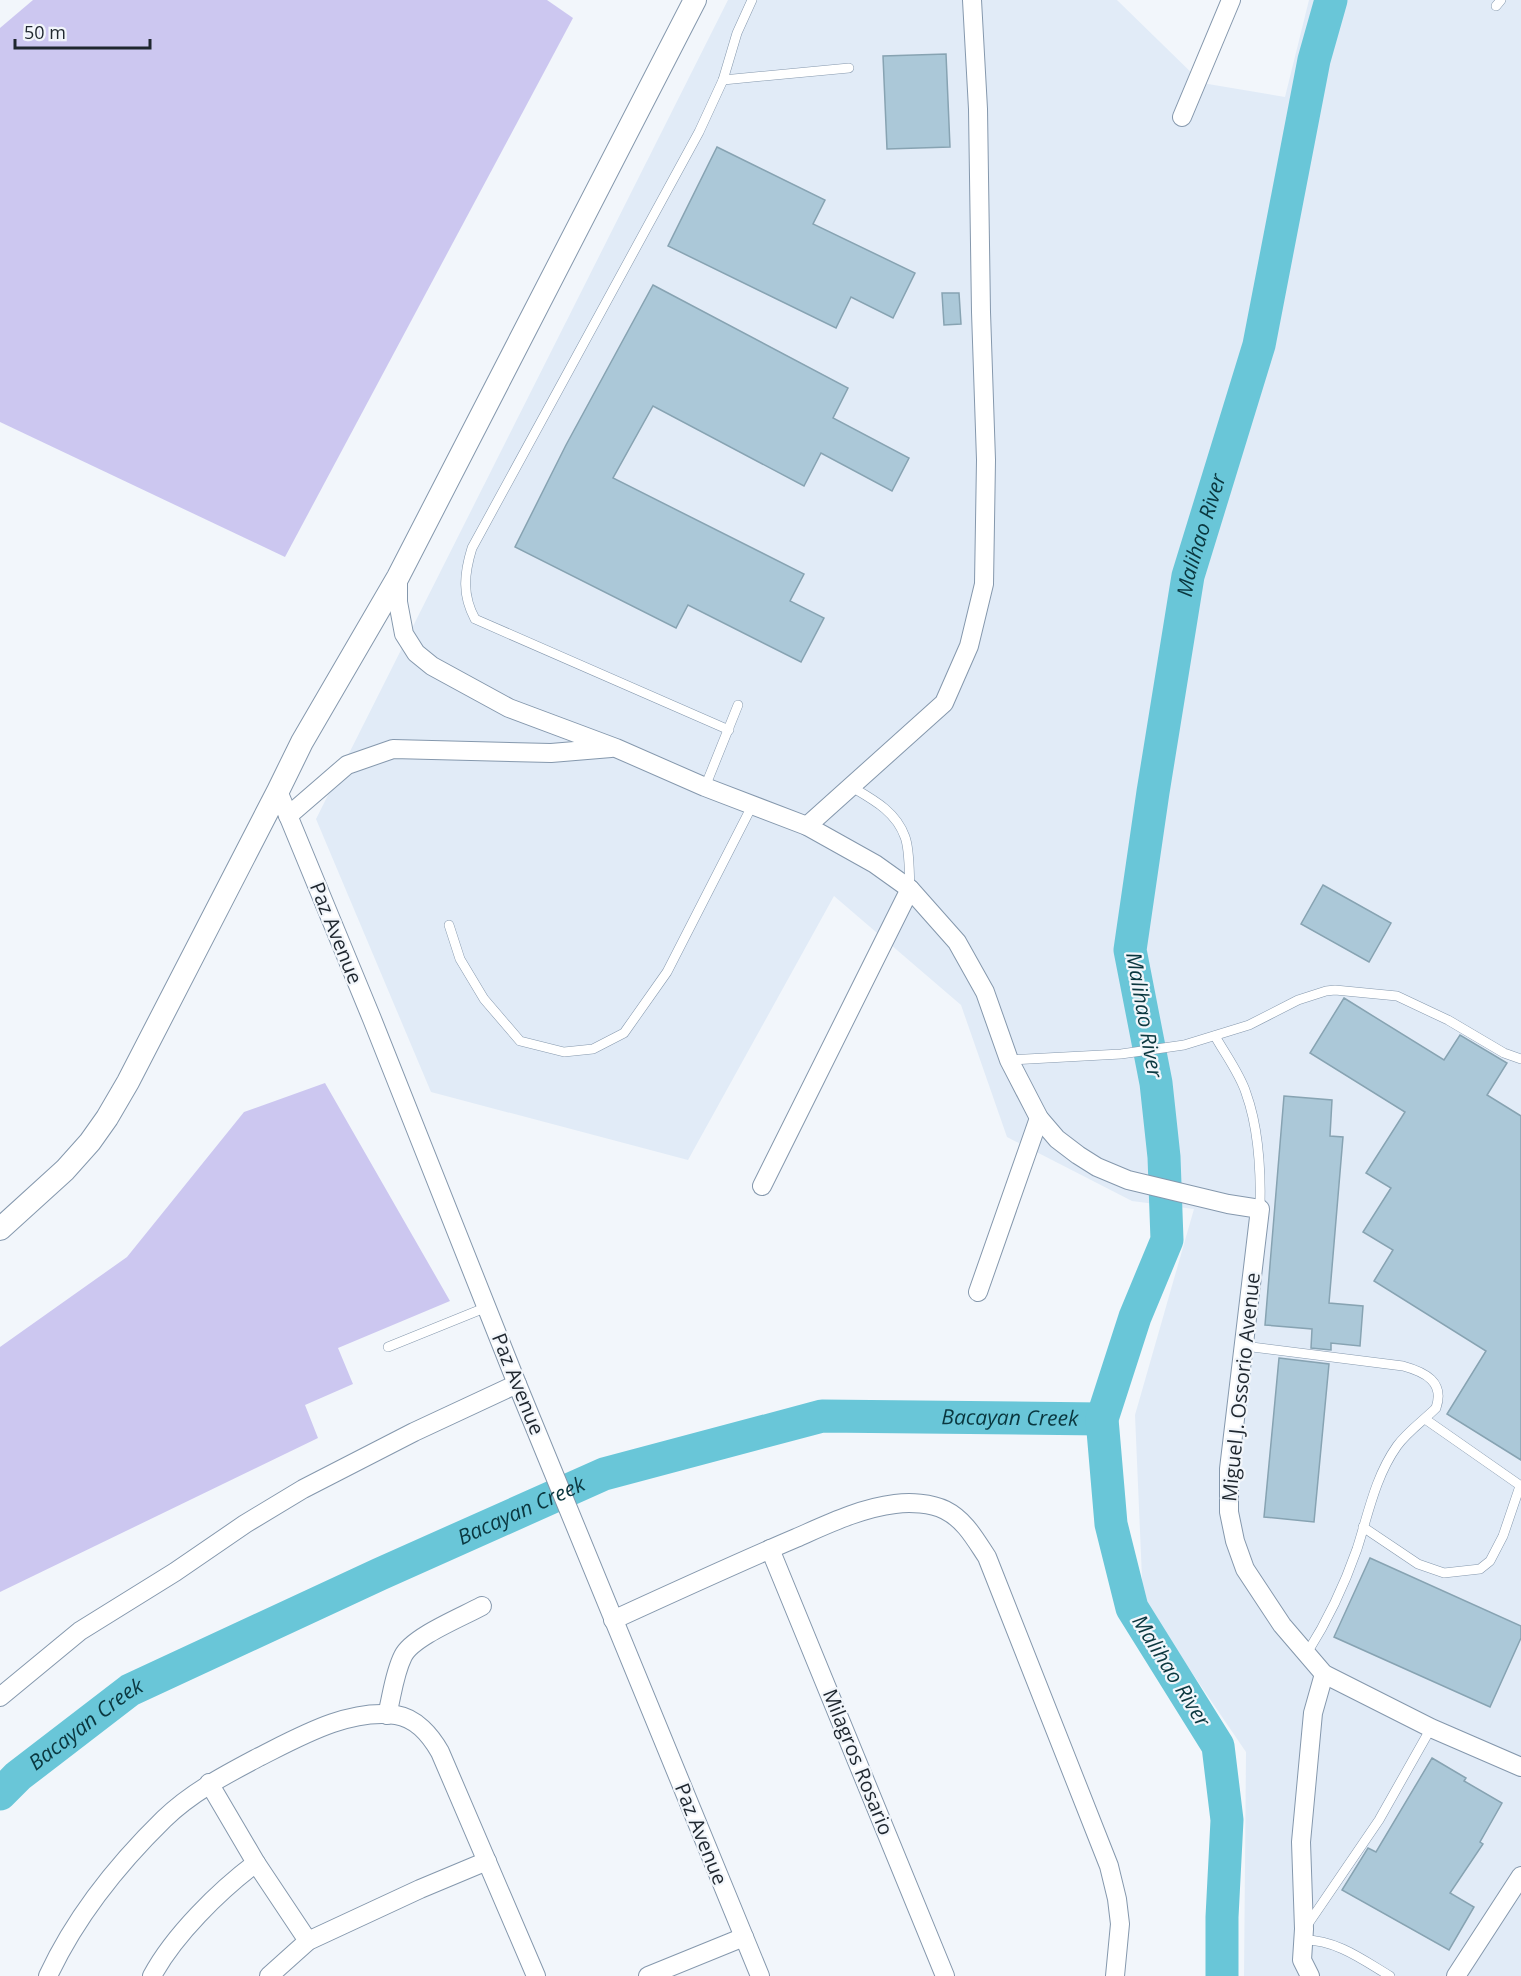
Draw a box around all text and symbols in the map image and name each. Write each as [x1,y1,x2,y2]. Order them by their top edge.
scale bar [15,12,150,50]
text: 50 m [24,20,66,44]
water label: Malihao River [1170,469,1232,599]
street label: Paz Avenue [304,878,369,988]
water label: Malihao River [1120,950,1170,1080]
street label: Miguel J. Ossorio Avenue [1215,1271,1266,1503]
street label: Paz Avenue [486,1329,551,1439]
water label: Bacayan Creek [941,1402,1079,1432]
water label: Bacayan Creek [453,1469,590,1551]
water label: Malihao River [1126,1609,1218,1732]
water label: Bacayan Creek [22,1671,148,1776]
street label: Milagros Rosario [817,1685,900,1839]
street label: Paz Avenue [669,1779,734,1889]

